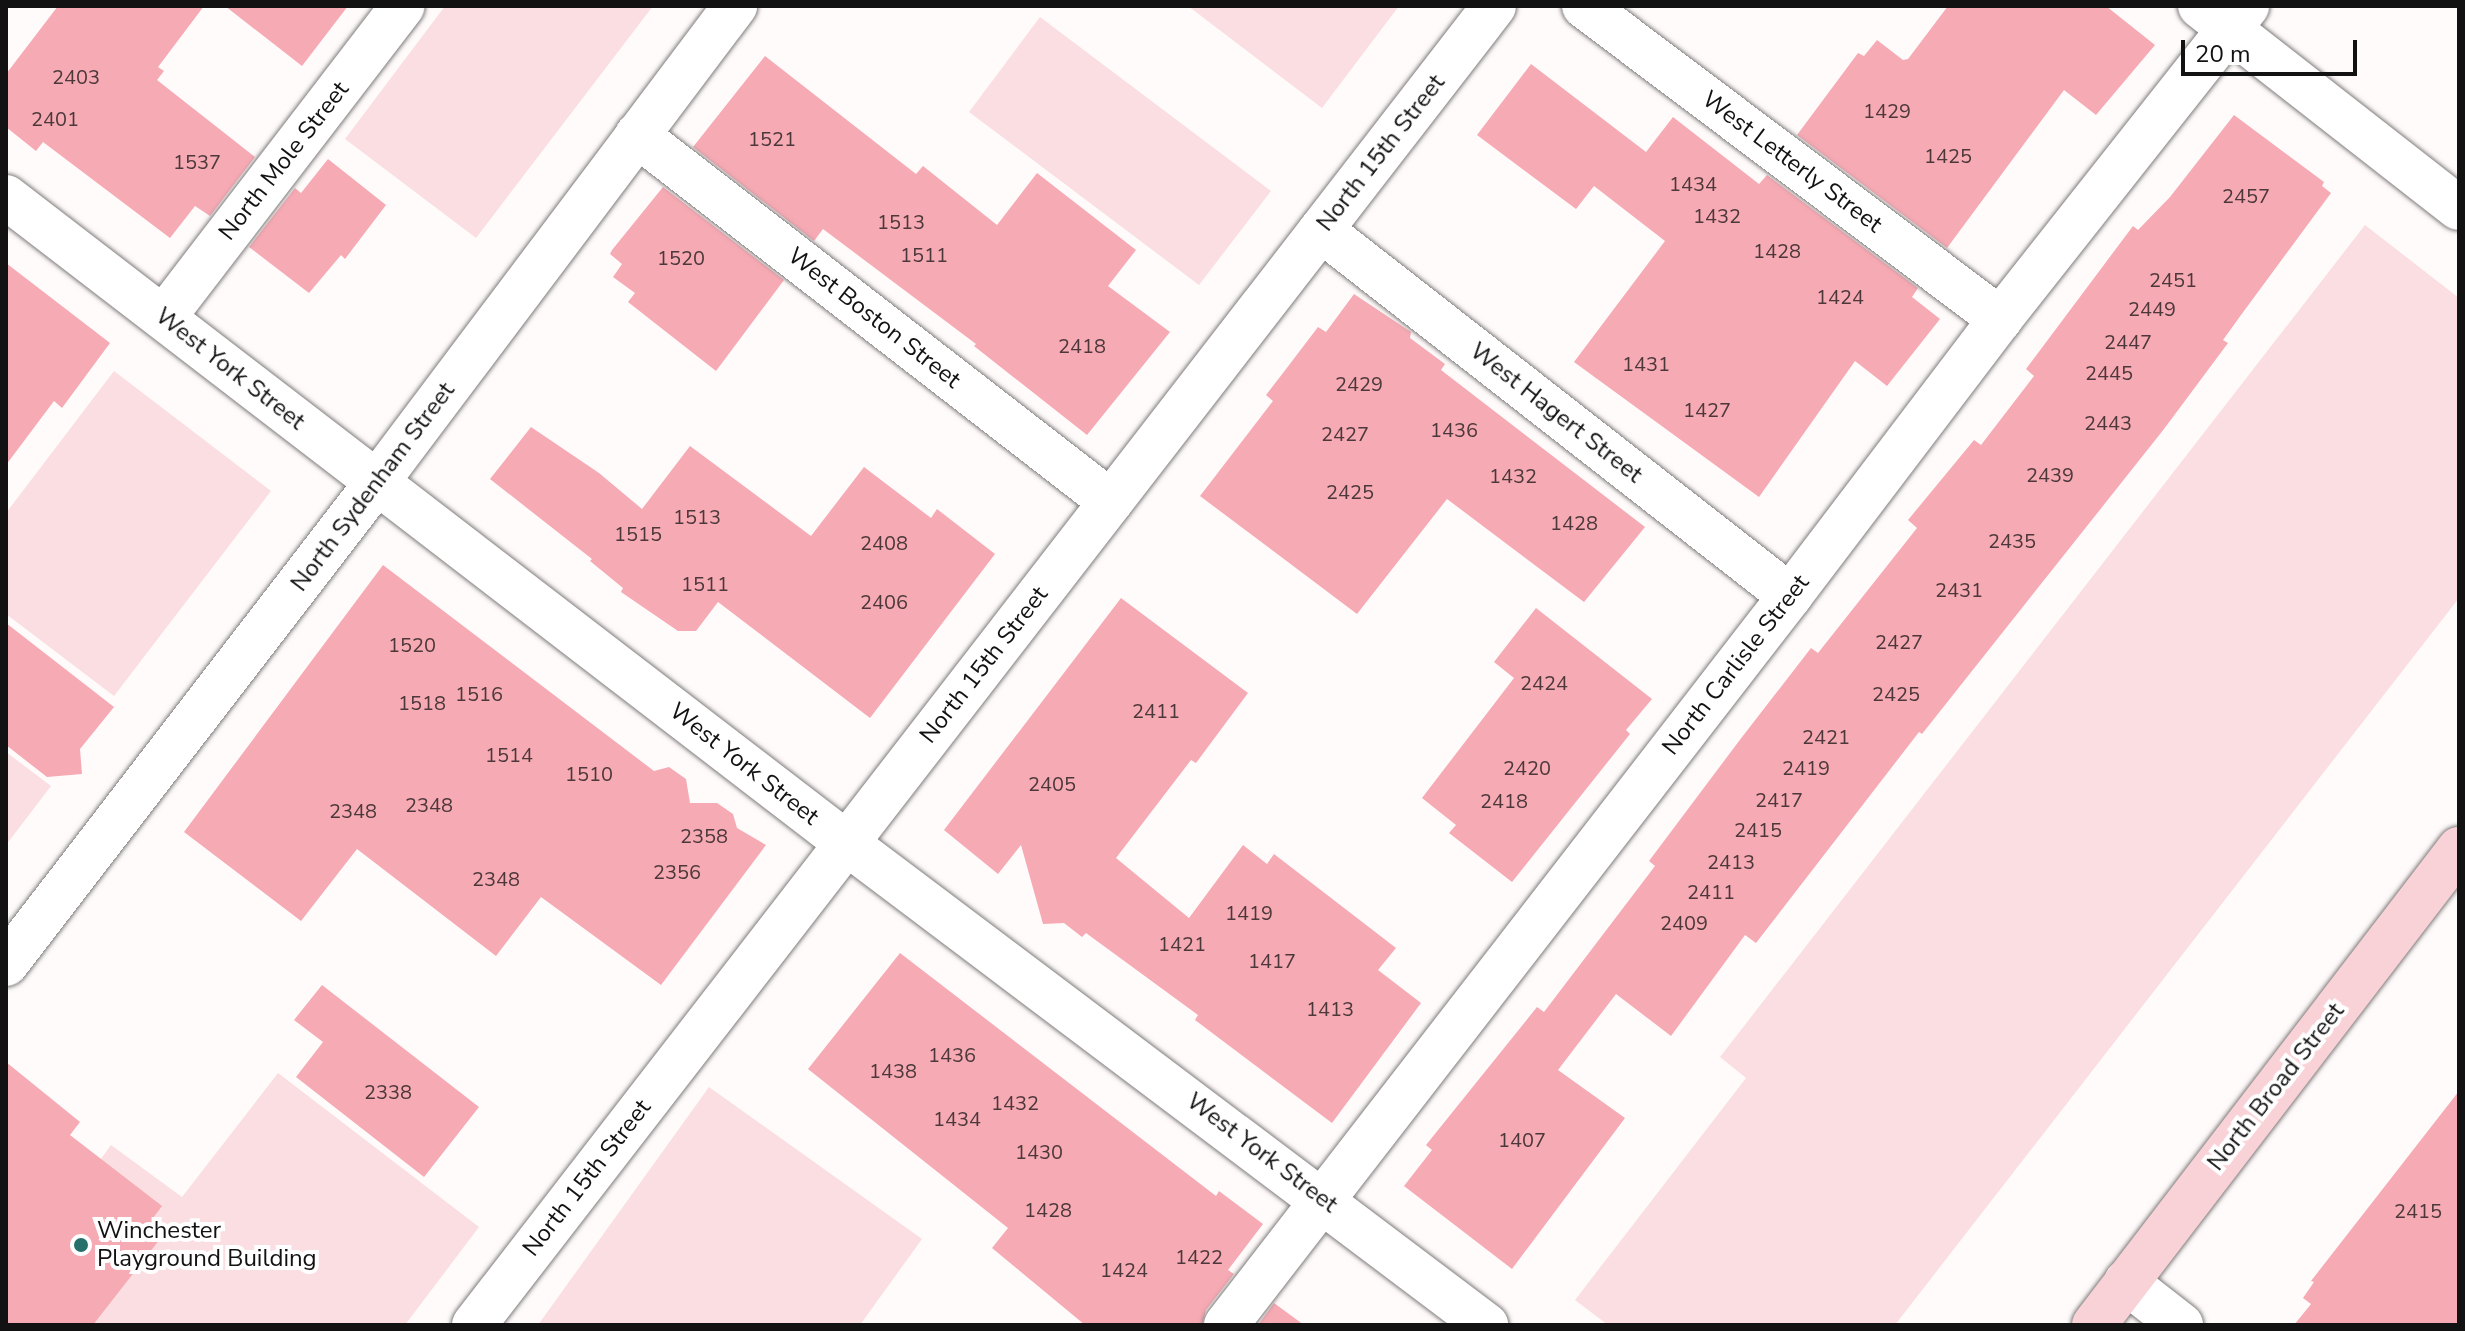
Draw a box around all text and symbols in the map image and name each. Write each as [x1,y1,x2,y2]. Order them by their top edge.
scale bar [2185,24,2361,74]
text: 20 m [2195,38,2251,70]
house number: 2403 [52,65,100,89]
street label: North 15th Street [1311,69,1451,237]
street label: North Mole Street [213,76,355,246]
street label: West Letterly Street [1696,85,1888,239]
house number: 1429 [1863,99,1911,123]
house number: 2401 [31,107,79,131]
house number: 1521 [748,127,796,151]
house number: 1425 [1924,144,1972,168]
house number: 1537 [173,150,221,174]
house number: 1434 [1669,172,1717,196]
house number: 2457 [2222,184,2270,208]
house number: 1432 [1693,204,1741,228]
house number: 1513 [877,210,925,234]
house number: 1428 [1753,239,1801,263]
street label: West Boston Street [782,241,966,395]
house number: 1511 [900,243,948,267]
house number: 1520 [657,246,705,270]
house number: 2451 [2149,268,2197,292]
house number: 1424 [1816,285,1864,309]
house number: 2449 [2128,297,2176,321]
street label: West York Street [150,302,310,436]
house number: 2447 [2104,330,2152,354]
house number: 2418 [1058,334,1106,358]
street label: West Hagert Street [1464,337,1648,489]
house number: 1431 [1622,352,1670,376]
house number: 2445 [2085,361,2133,385]
house number: 2429 [1335,372,1383,396]
street label: North Sydenham Street [285,377,461,597]
house number: 1427 [1683,398,1731,422]
house number: 2443 [2084,411,2132,435]
house number: 1436 [1430,418,1478,442]
house number: 2427 [1321,422,1369,446]
house number: 2439 [2026,463,2074,487]
house number: 1432 [1489,464,1537,488]
house number: 2425 [1326,480,1374,504]
house number: 1513 [673,505,721,529]
house number: 1428 [1550,511,1598,535]
house number: 1515 [614,522,662,546]
house number: 2435 [1988,529,2036,553]
house number: 2408 [860,531,908,555]
street label: North Carlisle Street [1657,569,1815,761]
house number: 1511 [681,572,729,596]
house number: 2431 [1935,578,1983,602]
street label: North 15th Street [914,581,1054,749]
house number: 2406 [860,590,908,614]
house number: 2427 [1875,630,1923,654]
house number: 1520 [388,633,436,657]
house number: 2424 [1520,671,1568,695]
house number: 1516 [455,682,503,706]
house number: 2425 [1872,682,1920,706]
house number: 1518 [398,691,446,715]
street label: West York Street [664,697,824,831]
house number: 2411 [1132,699,1180,723]
house number: 2421 [1802,725,1850,749]
house number: 1514 [485,743,533,767]
house number: 2420 [1503,756,1551,780]
house number: 2419 [1782,756,1830,780]
house number: 1510 [565,762,613,786]
house number: 2405 [1028,772,1076,796]
house number: 2417 [1755,788,1803,812]
house number: 2418 [1480,789,1528,813]
house number: 2348 [405,793,453,817]
house number: 2348 [329,799,377,823]
house number: 2415 [1734,818,1782,842]
house number: 2358 [680,824,728,848]
house number: 2413 [1707,850,1755,874]
house number: 2356 [653,860,701,884]
house number: 2348 [472,867,520,891]
house number: 2411 [1687,880,1735,904]
house number: 1419 [1225,901,1273,925]
house number: 2409 [1660,911,1708,935]
house number: 1421 [1158,932,1206,956]
house number: 1417 [1248,949,1296,973]
house number: 1413 [1306,997,1354,1021]
street label: North Broad Street [2202,997,2350,1177]
house number: 1436 [928,1043,976,1067]
house number: 1438 [869,1059,917,1083]
house number: 2338 [364,1080,412,1104]
street label: West York Street [1181,1087,1343,1219]
house number: 1432 [991,1091,1039,1115]
street label: North 15th Street [517,1094,657,1262]
house number: 1434 [933,1107,981,1131]
house number: 1407 [1498,1128,1546,1152]
house number: 1430 [1015,1140,1063,1164]
house number: 1428 [1024,1198,1072,1222]
house number: 2415 [2394,1199,2442,1223]
place label: Winchester Playground Building [97,1217,317,1273]
marker: Winchester Playground Building [72,1236,90,1254]
house number: 1422 [1175,1245,1223,1269]
house number: 1424 [1100,1258,1148,1282]

